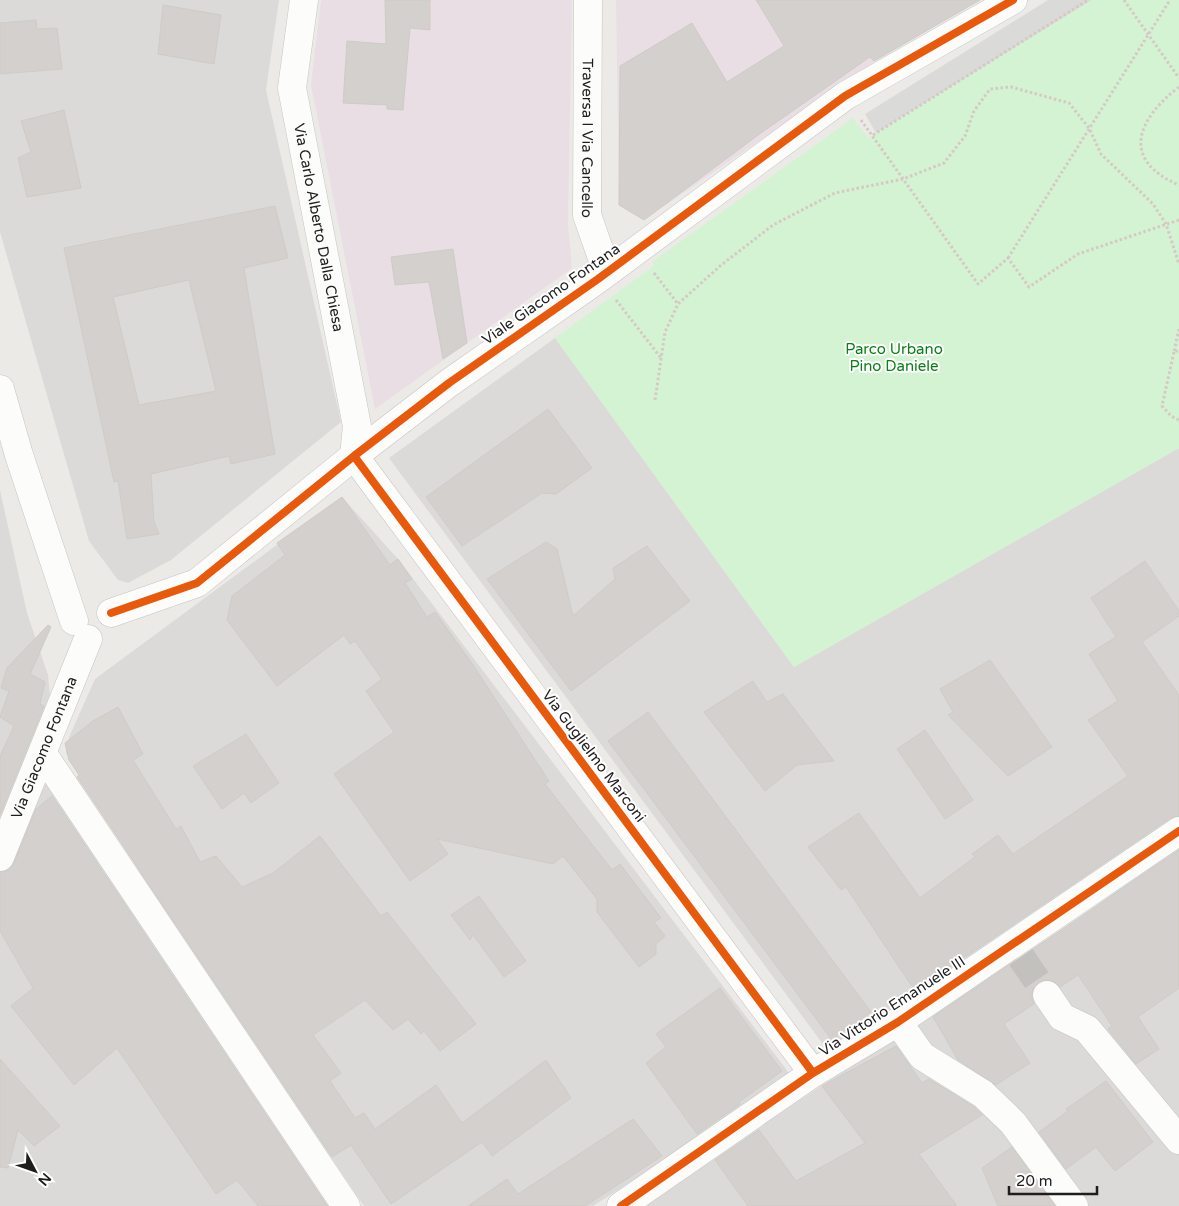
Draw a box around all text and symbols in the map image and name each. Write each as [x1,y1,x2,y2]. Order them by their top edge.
street label: Traversa I Via Cancello [578,58,597,218]
street label: Via Carlo Alberto Dalla Chiesa [290,122,348,333]
street label: Viale Giacomo Fontana [479,240,623,348]
park label: Parco Urbano Pino Daniele [845,340,943,375]
street label: Via Giacomo Fontana [7,674,81,821]
street label: Via Guglielmo Marconi [538,686,650,826]
street label: Via Vittorio Emanuele III [816,952,968,1060]
north arrow [10,1146,60,1196]
scale bar [1009,1164,1096,1196]
text: N [34,1169,55,1189]
text: 20 m [1016,1172,1053,1190]

